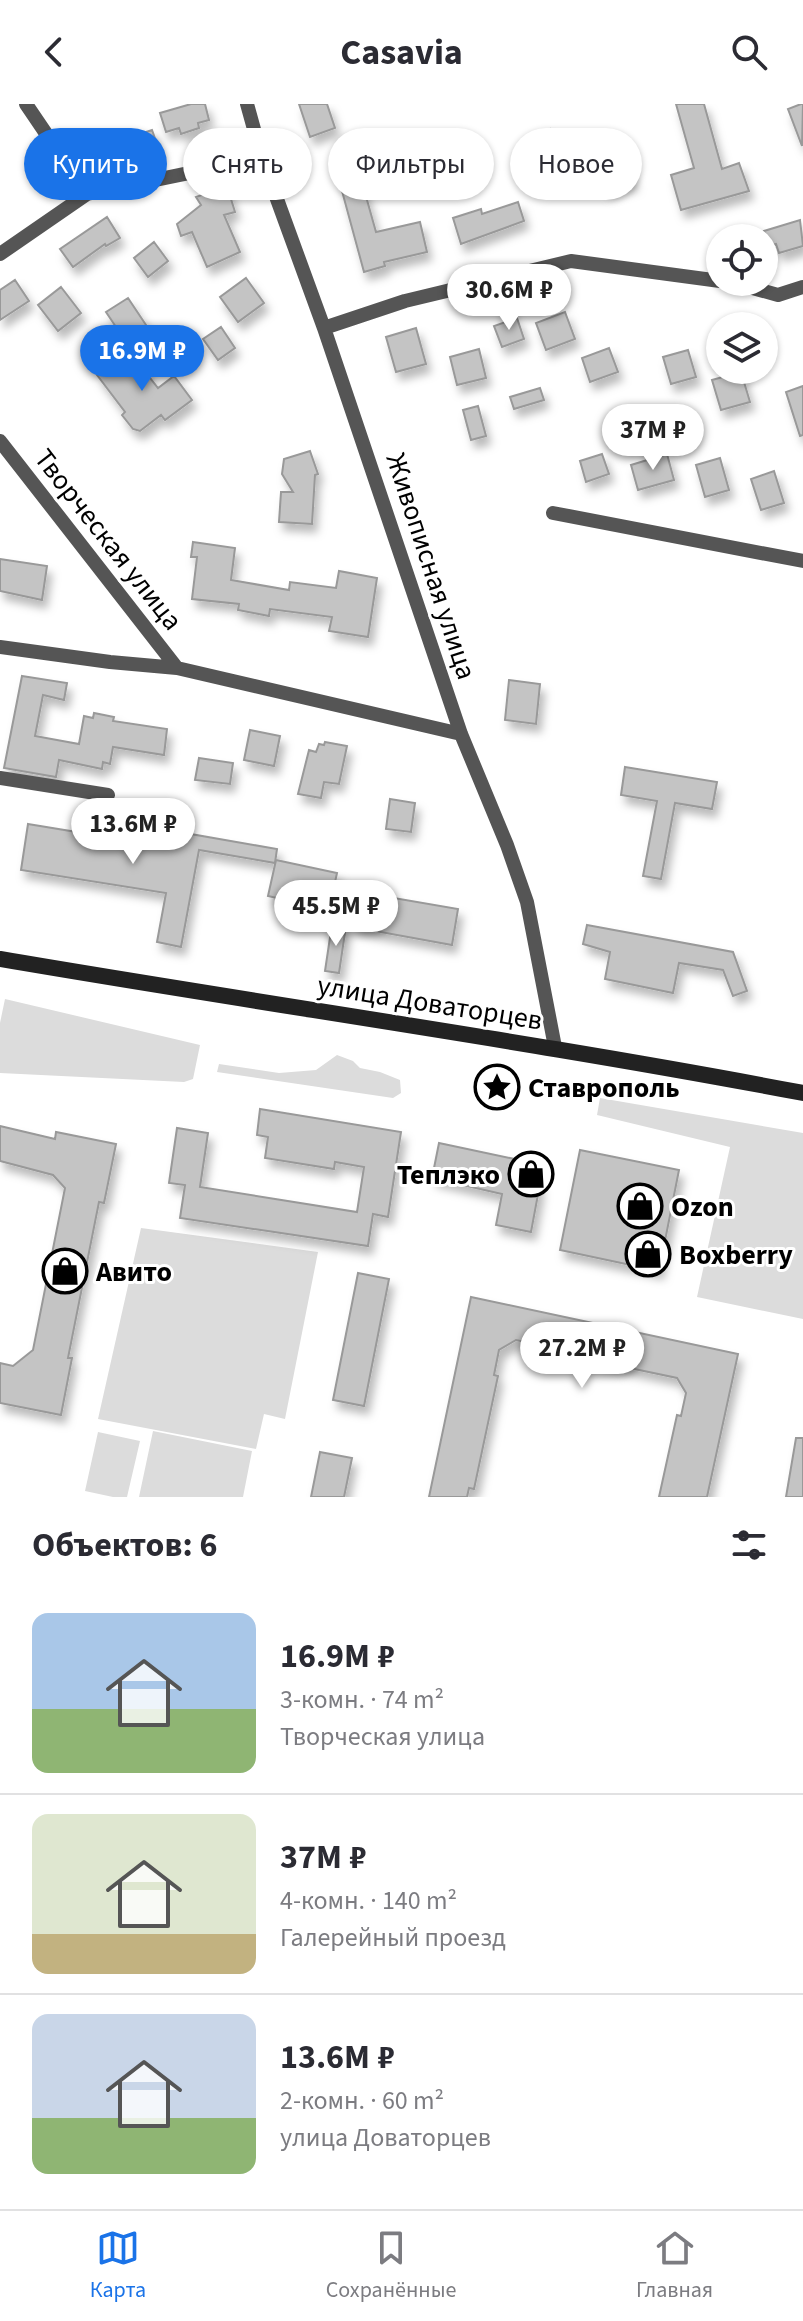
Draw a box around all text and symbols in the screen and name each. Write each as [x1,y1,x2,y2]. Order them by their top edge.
text: Casavia [340,27,463,78]
icon: back [32,30,76,74]
icon: search [727,30,771,74]
chip: Купить [24,128,167,200]
chip: Снять [183,128,312,200]
chip: Фильтры [328,128,494,200]
chip: Новое [510,128,642,200]
map controls [706,224,778,384]
button: locate [706,224,778,296]
pin: 30.6M ₽ [435,264,583,332]
text: 30.6M ₽ [465,271,553,308]
button: layers [706,312,778,384]
pin: 16.9M ₽ [68,325,216,393]
text: 16.9M ₽ [98,332,186,369]
pin: 37M ₽ [597,404,709,472]
text: 37M ₽ [620,411,686,448]
street label: Творческая улица [24,440,192,639]
street label: Живописная улица [376,448,487,685]
pin: 13.6M ₽ [59,798,207,866]
text: 13.6M ₽ [89,805,177,842]
pin: 45.5M ₽ [262,880,410,948]
text: 45.5M ₽ [292,887,380,924]
street label: улица Доваторцев [315,965,545,1041]
place icon: Ставрополь [473,1063,521,1111]
place label: Ставрополь [528,1068,680,1108]
shop icon: Теплэко [507,1150,555,1198]
place label: Теплэко [397,1155,500,1195]
shop icon: Ozon [616,1182,664,1230]
place label: Ozon [671,1187,734,1227]
shop icon: Boxberry [624,1230,672,1278]
place label: Boxberry [679,1235,793,1275]
shop icon: Авито [41,1247,89,1295]
place label: Авито [95,1252,172,1292]
pin: 27.2M ₽ [508,1322,656,1390]
text: 27.2M ₽ [538,1329,626,1366]
text: Объектов: 6 [32,1521,217,1570]
icon: filters [727,1523,771,1567]
text: 16.9M ₽ [280,1632,395,1681]
icon: home [96,1645,192,1741]
text: 3-комн. · 74 m² [280,1681,444,1718]
text: Творческая улица [280,1718,485,1755]
text: 37M ₽ [280,1833,367,1882]
icon: home [96,1846,192,1942]
text: 4-комн. · 140 m² [280,1882,457,1919]
text: Галерейный проезд [280,1919,506,1956]
text: 13.6M ₽ [280,2033,395,2082]
icon: home [96,2046,192,2142]
text: 2-комн. · 60 m² [280,2082,444,2119]
text: улица Доваторцев [280,2119,491,2156]
tab: Карта [90,2226,146,2306]
tab: Сохранённые [326,2226,456,2306]
tab: Главная [636,2226,713,2306]

